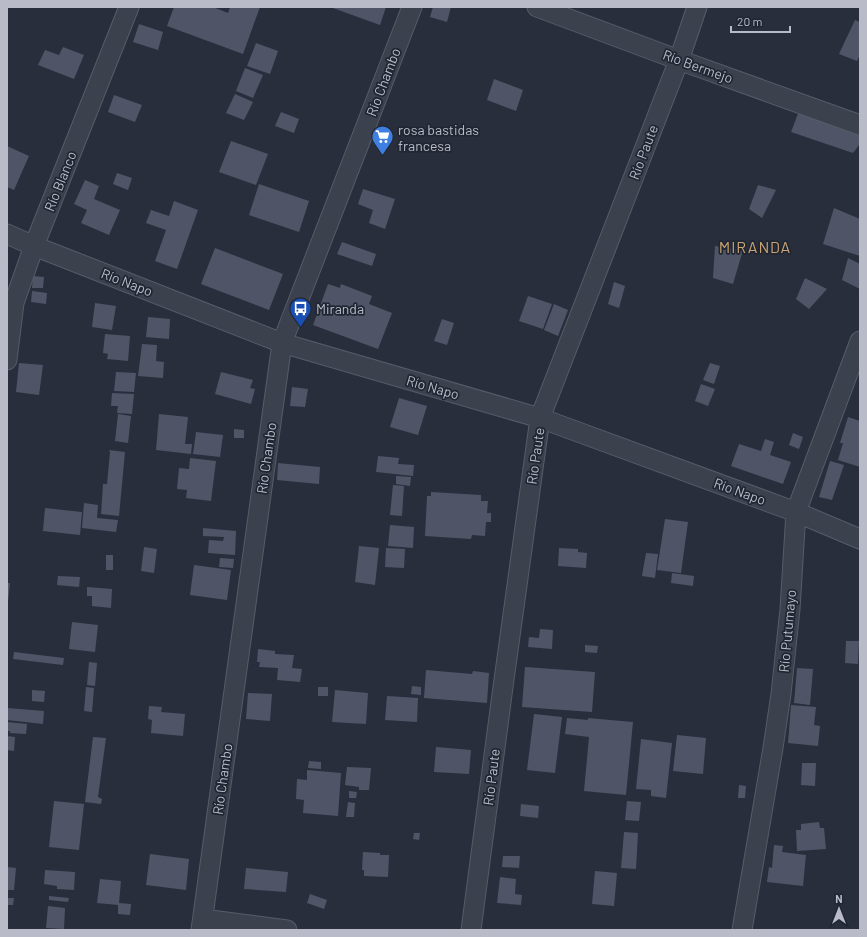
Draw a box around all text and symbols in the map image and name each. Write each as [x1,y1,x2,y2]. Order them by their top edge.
scale bar [731,8,790,34]
text: 20 m [737,14,763,28]
street label: Río Chambo [362,45,404,119]
street label: Río Bermejo [661,45,735,87]
place label: rosa bastidas francesa [398,121,479,154]
street label: Río Paute [625,122,661,182]
supermarket icon: rosa bastidas francesa [369,124,395,157]
street label: Río Blanco [40,148,80,214]
district label: MIRANDA [719,237,791,256]
street label: Río Napo [99,264,155,300]
bus stop icon: Miranda [287,295,313,328]
place label: Miranda [316,300,364,317]
street label: Río Napo [405,371,461,403]
street label: Río Chambo [253,421,279,495]
street label: Río Paute [523,426,547,486]
street label: Río Napo [712,474,768,508]
street label: Río Putumayo [775,589,799,673]
street label: Río Chambo [209,742,235,816]
street label: Río Paute [479,748,503,806]
north arrow [819,889,859,929]
text: N [835,892,843,905]

